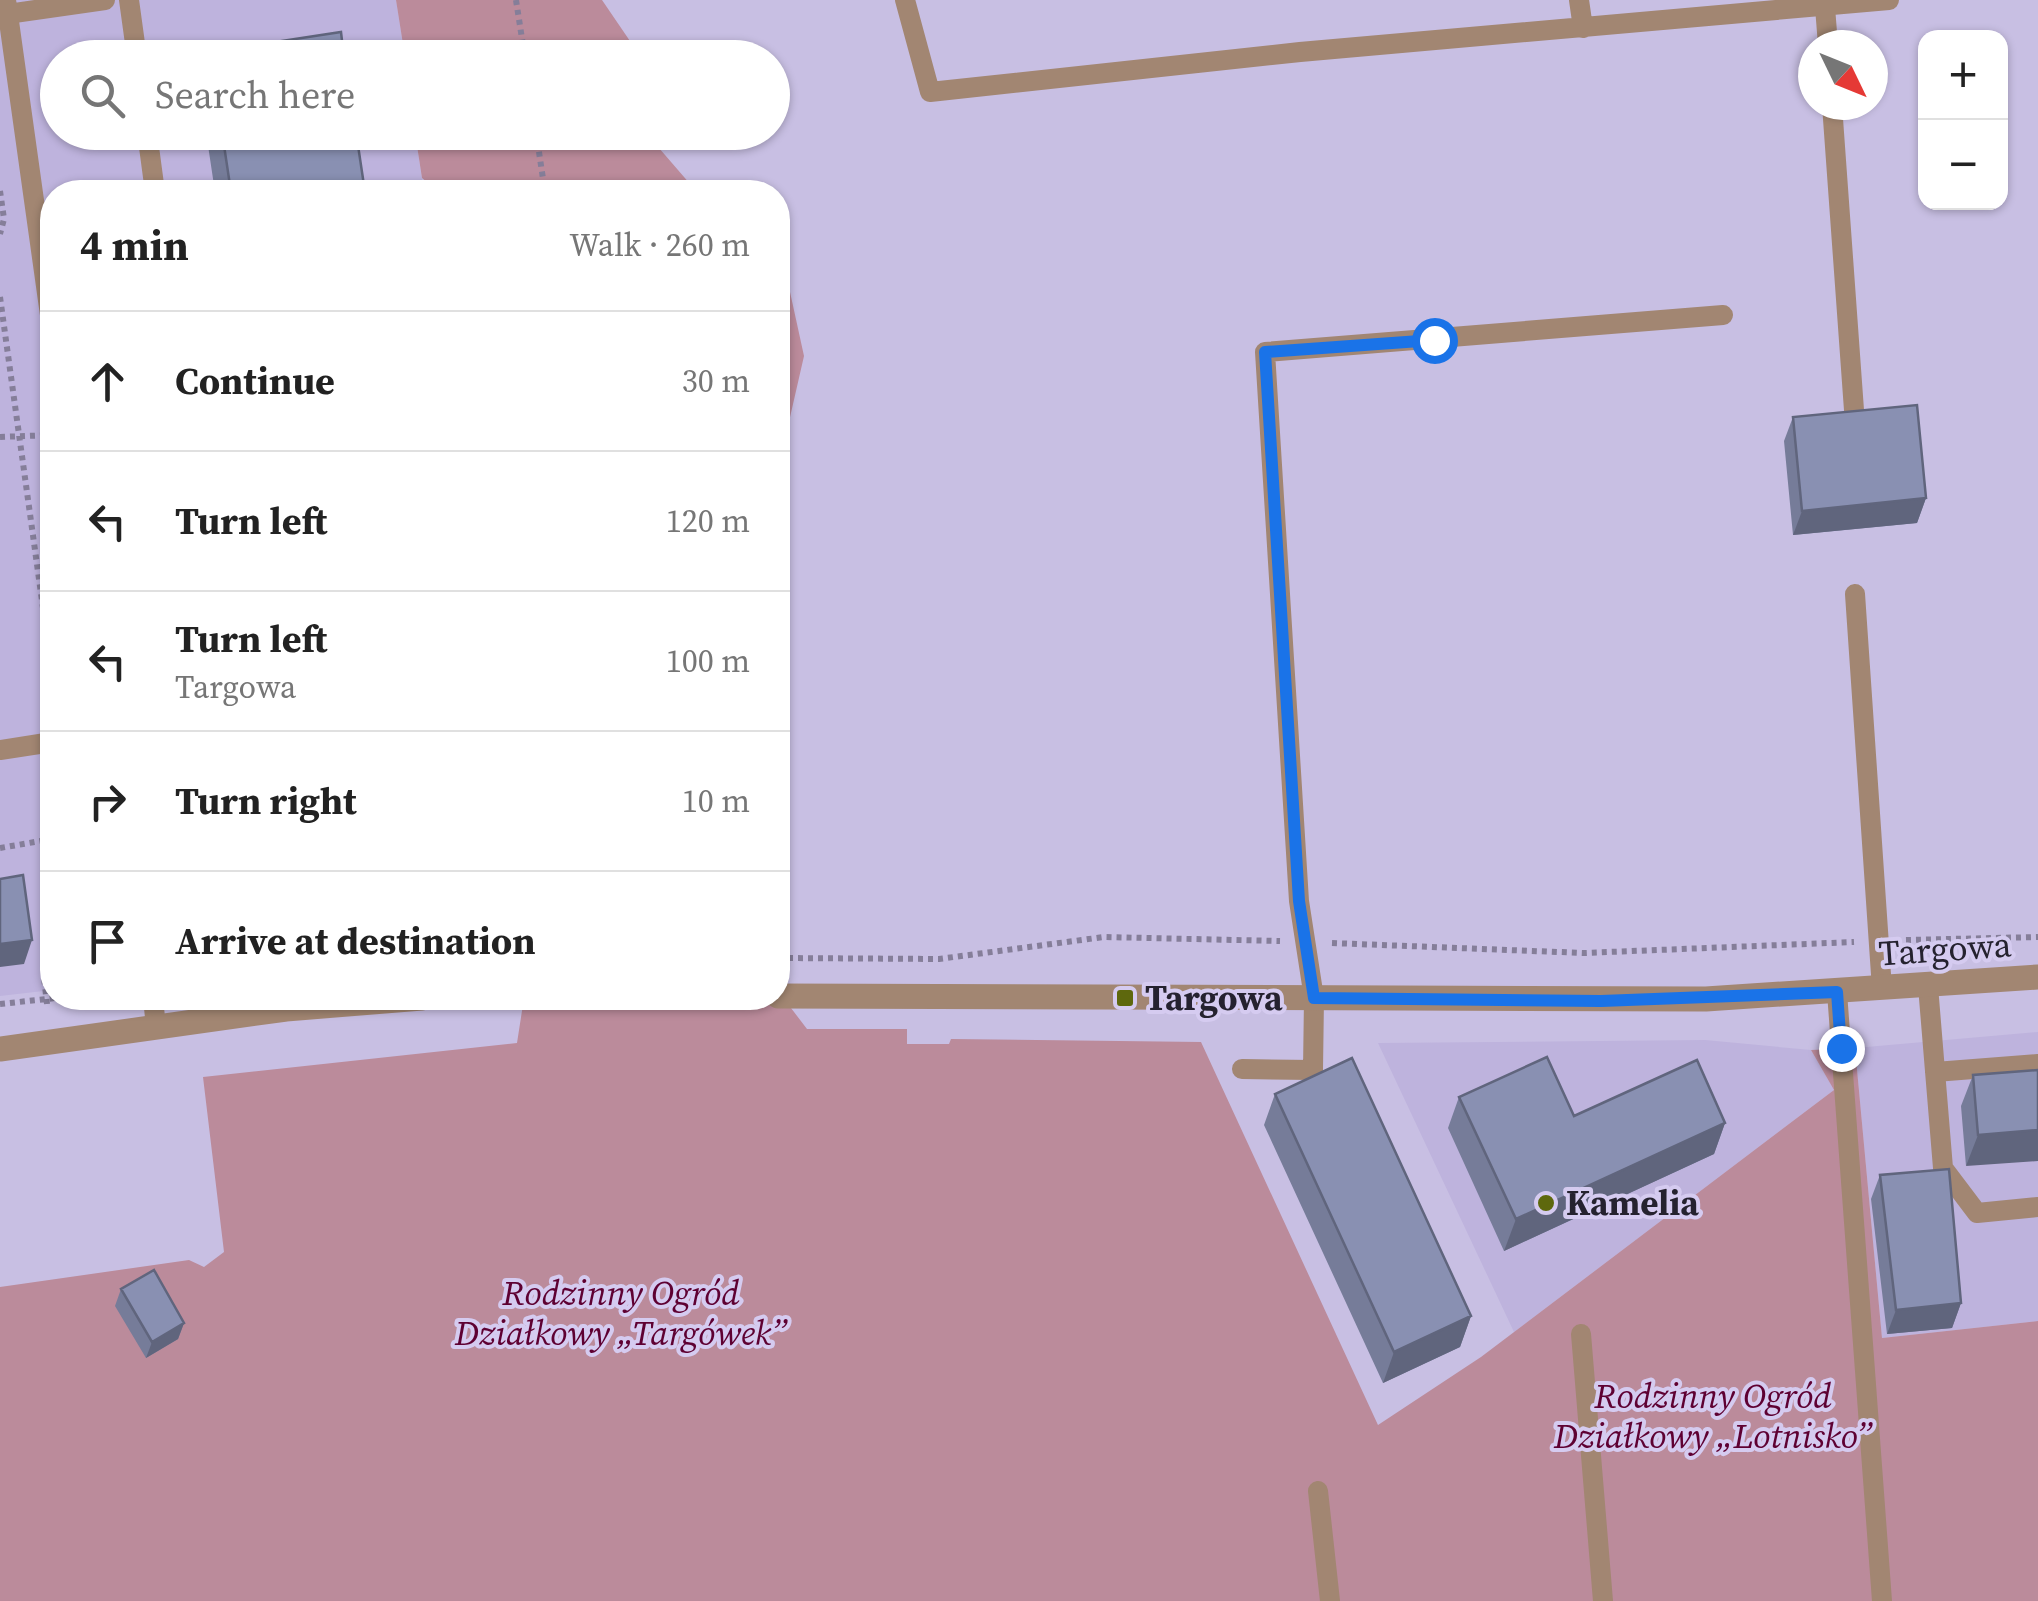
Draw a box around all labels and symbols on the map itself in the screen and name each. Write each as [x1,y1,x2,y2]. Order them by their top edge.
north arrow [1798,30,1888,120]
route start [1412,318,1458,364]
street label: Targowa [1877,920,2013,978]
place label: Targowa [1145,974,1283,1022]
marker: Targowa [1114,987,1136,1009]
route end [1819,1026,1865,1072]
place label: Kamelia [1566,1179,1699,1227]
marker: Kamelia [1535,1192,1557,1214]
park label: Rodzinny Ogród Działkowy „Targówek” [454,1269,788,1357]
park label: Rodzinny Ogród Działkowy „Lotnisko” [1553,1372,1873,1460]

